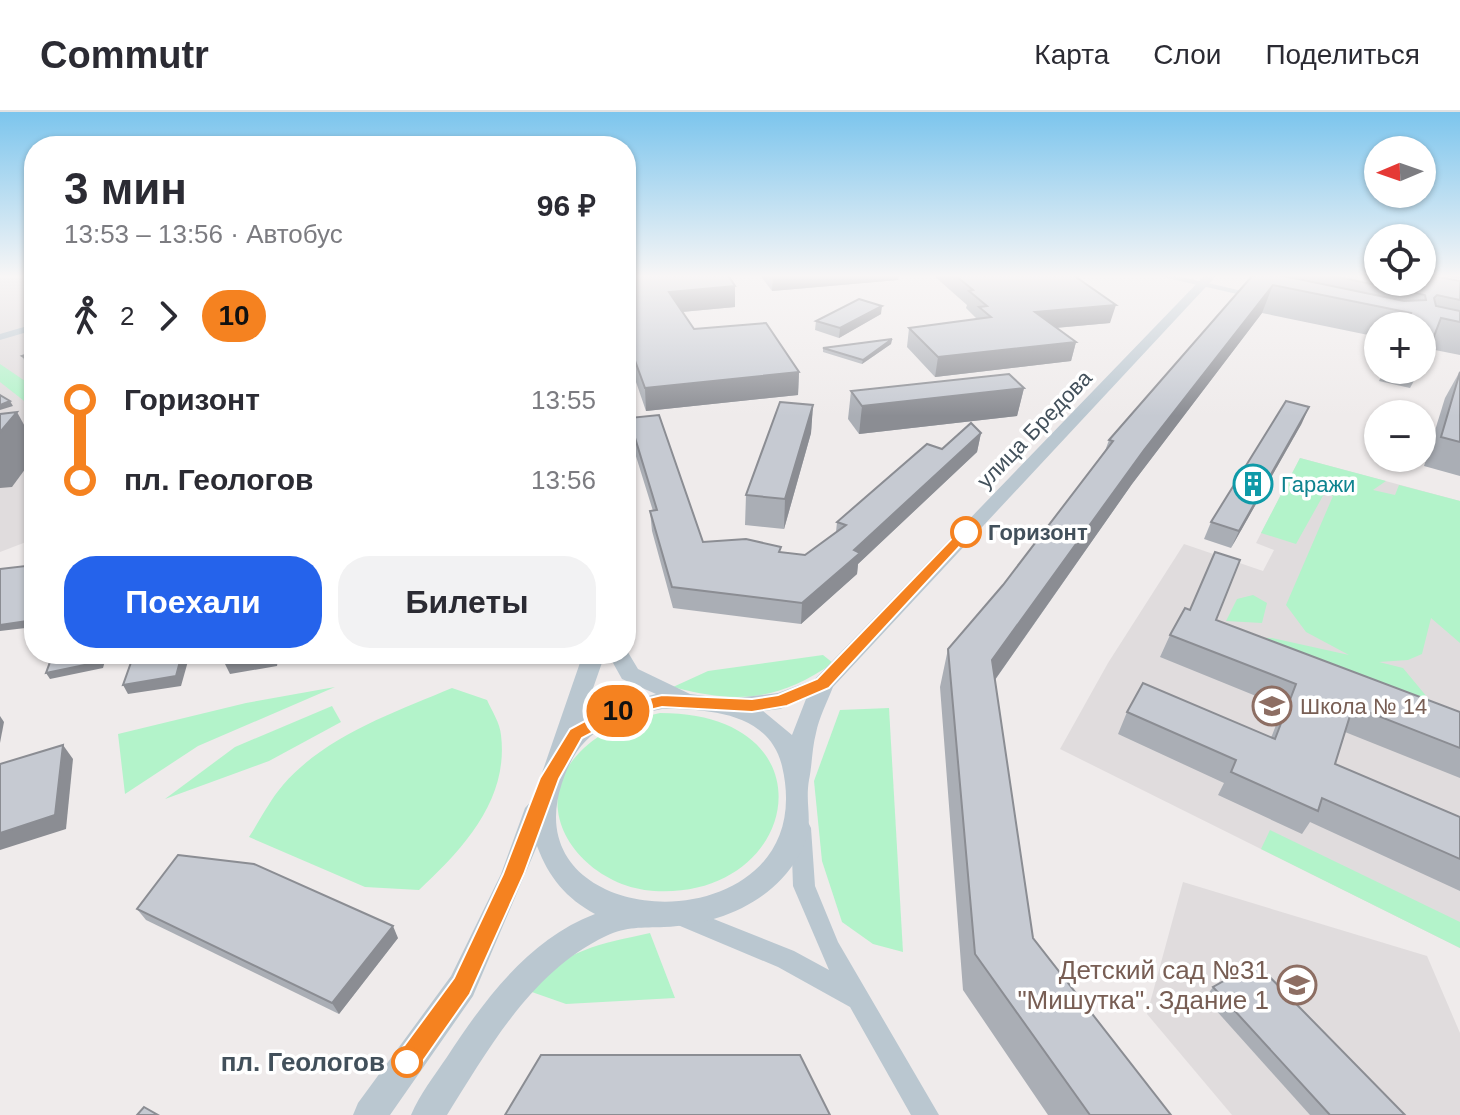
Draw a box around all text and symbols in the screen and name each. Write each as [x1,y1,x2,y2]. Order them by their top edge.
text: Commutr [40,34,209,76]
text: Карта [1034,39,1109,70]
text: Слои [1153,39,1221,70]
text: Поделиться [1265,39,1420,70]
north arrow [1364,136,1436,208]
map controls [1364,136,1436,472]
text: 3 мин [64,164,187,213]
text: 96 ₽ [537,189,596,222]
text: 13:53 – 13:56 · Автобус [64,219,343,249]
button: locate [1364,224,1436,296]
icon: walk [64,294,108,338]
icon: forward [146,294,190,338]
text: 10 [218,300,250,331]
text: 2 [120,301,134,331]
button: + [1364,312,1436,384]
street label: улица Бредова [972,365,1097,493]
text: Горизонт [124,383,260,416]
text: 13:55 [531,385,596,415]
button: − [1364,400,1436,472]
text: пл. Геологов [124,463,313,496]
building icon: Гаражи [1232,463,1274,505]
text: 13:56 [531,465,596,495]
place label: Гаражи [1281,472,1355,497]
marker: Горизонт [951,517,981,547]
place label: Горизонт [988,520,1088,545]
button: Поехали [64,556,322,648]
button: Билеты [338,556,596,648]
line badge: 10 [582,685,654,737]
school or university icon: Школа № 14 [1251,685,1293,727]
place label: Школа № 14 [1300,694,1427,719]
text: 10 [602,695,634,726]
place label: Детский сад №31 "Мишутка". Здание 1 [1017,955,1269,1015]
school or university icon: Детский сад №31 "Мишутка". Здание 1 [1276,964,1318,1006]
place label: пл. Геологов [221,1047,385,1077]
marker: пл. Геологов [392,1047,422,1077]

